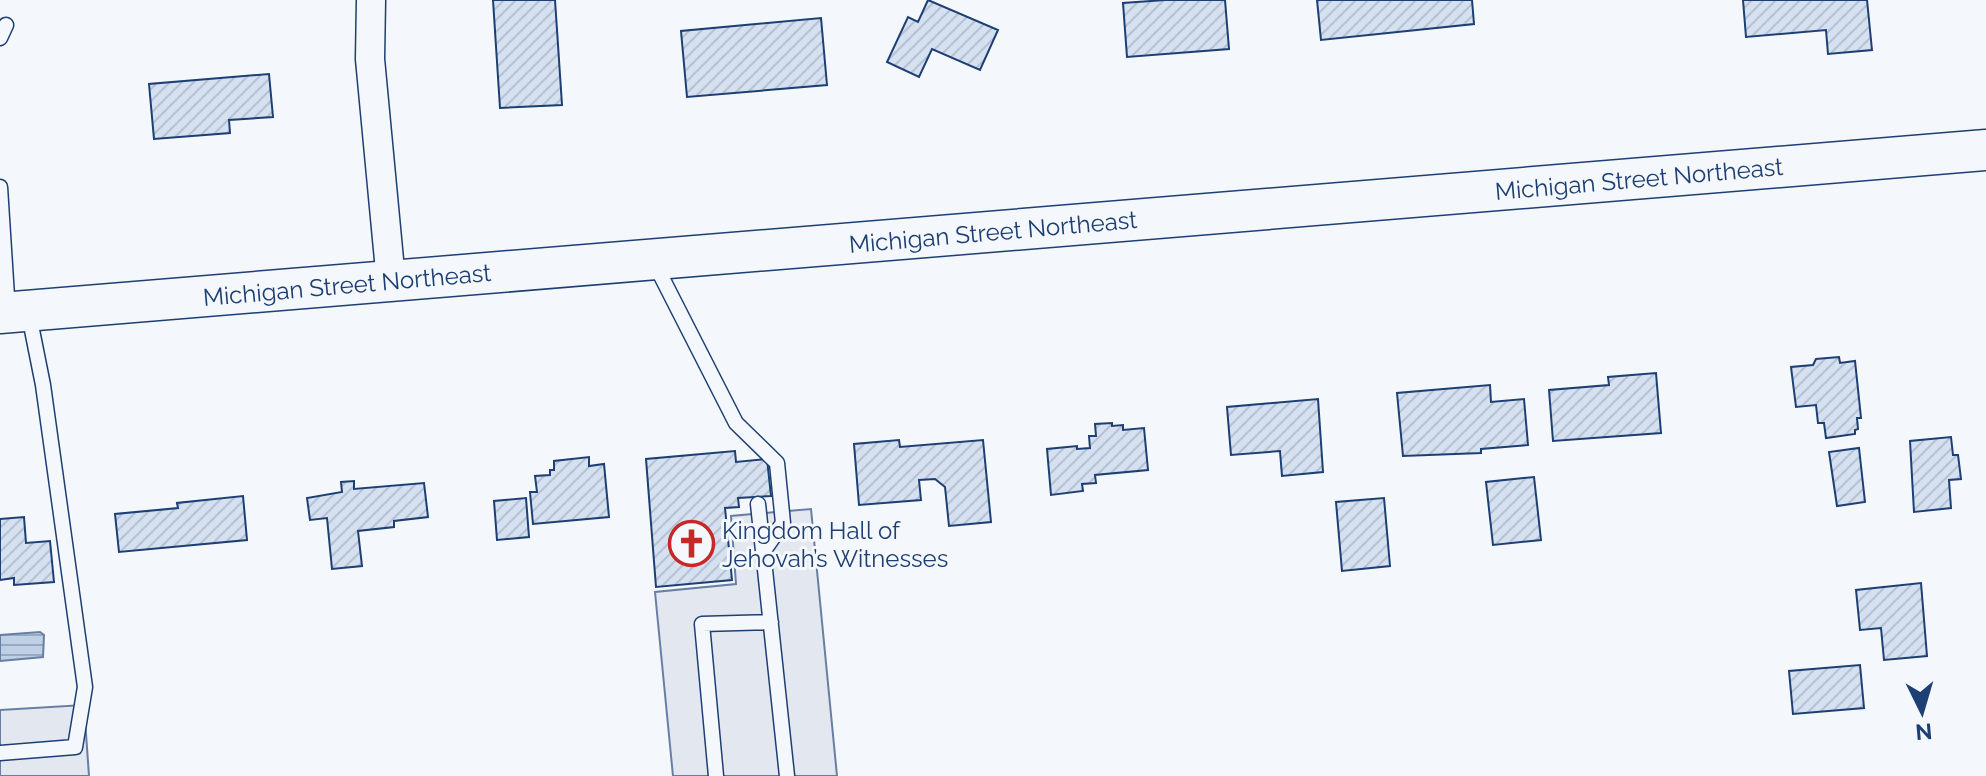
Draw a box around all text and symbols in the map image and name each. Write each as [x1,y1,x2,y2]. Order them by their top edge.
street label: Michigan Street Northeast [1494,152,1784,206]
street label: Michigan Street Northeast [848,205,1138,259]
street label: Michigan Street Northeast [202,258,492,312]
place label: Kingdom Hall of Jehovah’s Witnesses [722,516,948,573]
church icon: Kingdom Hall of Jehovah’s Witnesses [667,520,715,568]
north arrow [1882,672,1962,752]
text: N [1914,718,1933,746]

